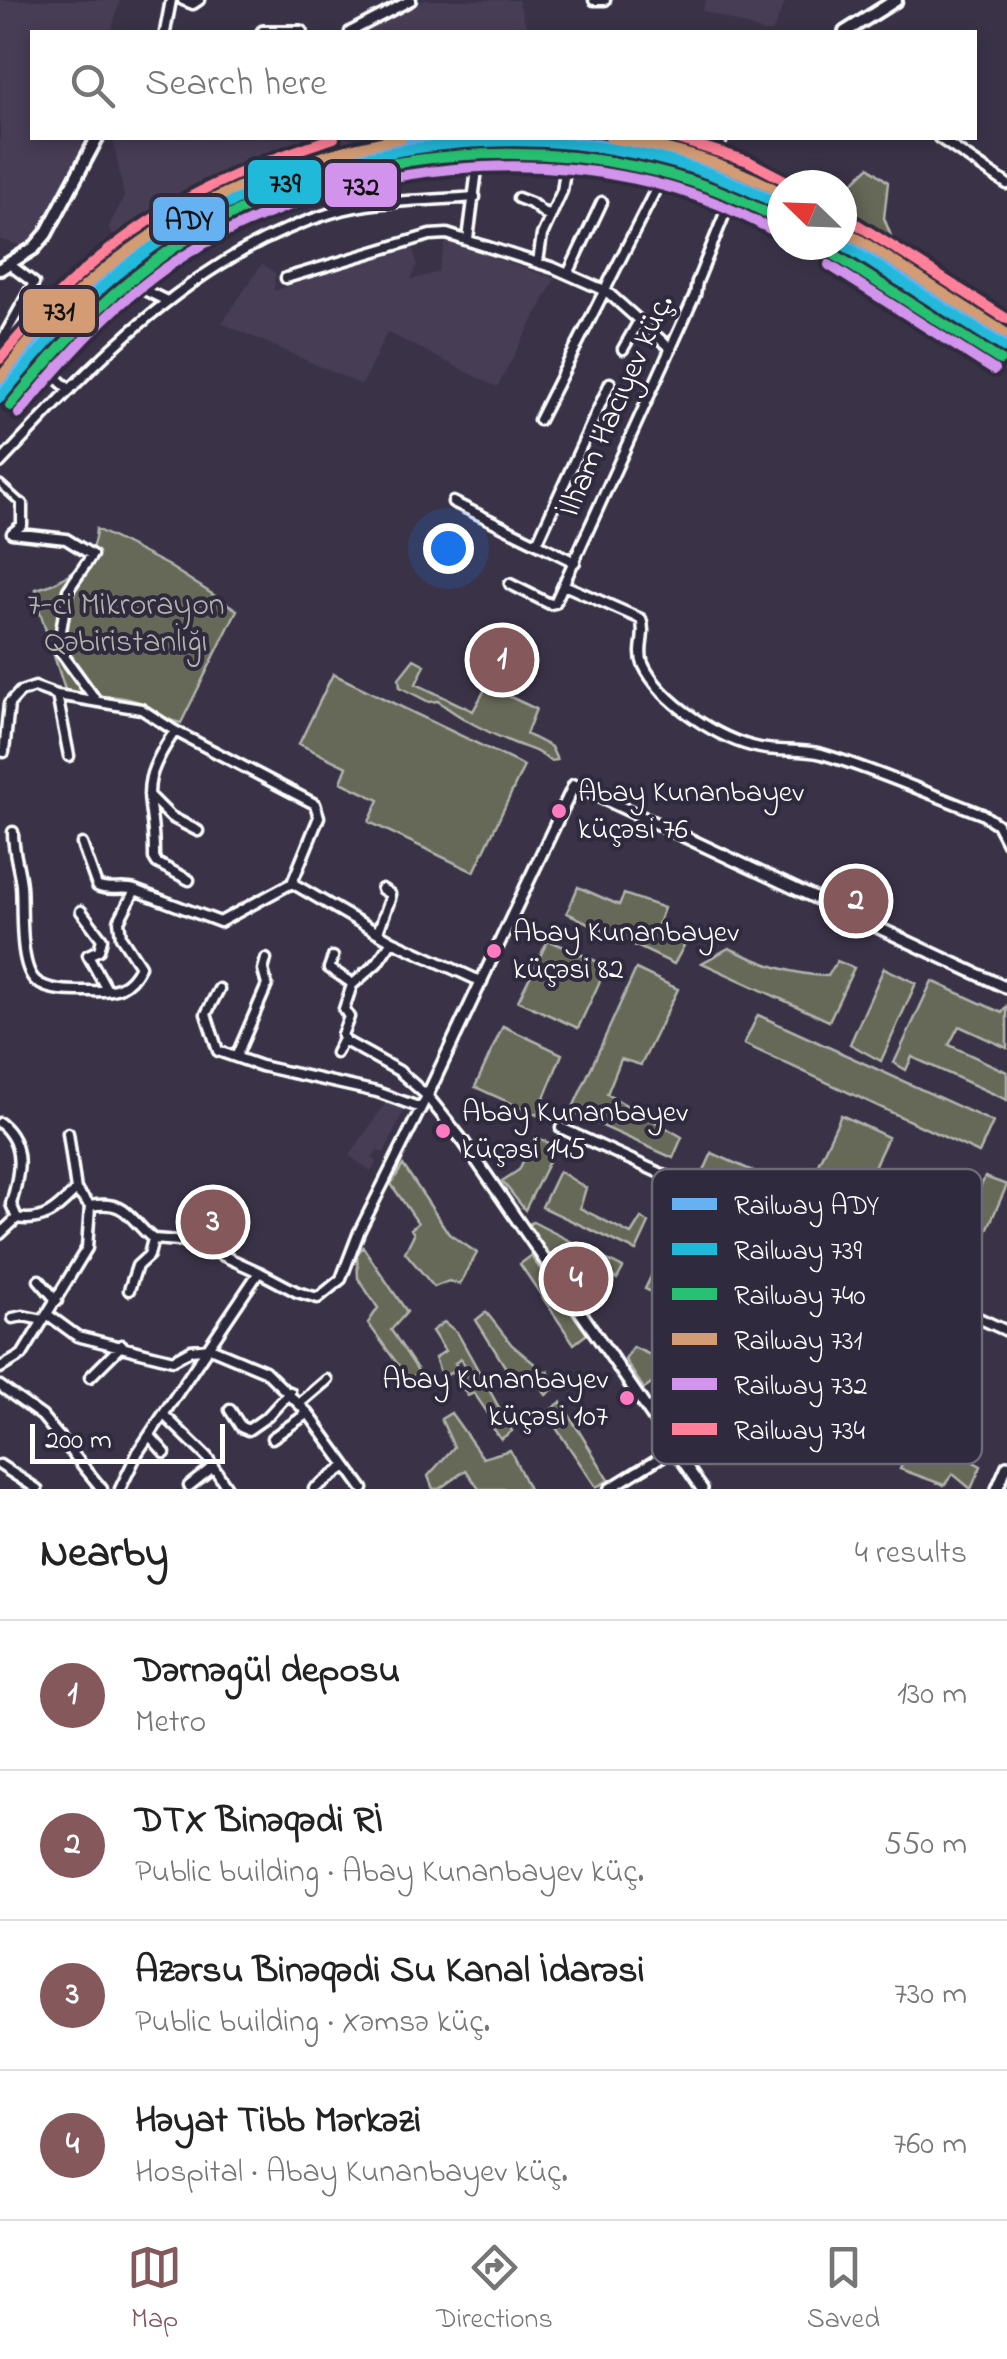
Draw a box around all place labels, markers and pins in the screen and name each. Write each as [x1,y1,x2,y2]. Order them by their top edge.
pin: 1 [470,622,534,698]
place label: Abay Kunanbayev küçəsi 76 [578,772,804,853]
marker: Abay Kunanbayev küçəsi 76 [549,801,569,821]
pin: 2 [824,864,888,938]
place label: Abay Kunanbayev küçəsi 82 [513,912,739,993]
marker: Abay Kunanbayev küçəsi 82 [484,941,504,961]
place label: Abay Kunanbayev küçəsi 145 [462,1092,688,1173]
marker: Abay Kunanbayev küçəsi 145 [433,1121,453,1141]
pin: 3 [180,1184,246,1260]
pin: 4 [544,1242,608,1316]
place label: Abay Kunanbayev küçəsi 107 [382,1359,608,1440]
marker: Abay Kunanbayev küçəsi 107 [617,1388,637,1408]

